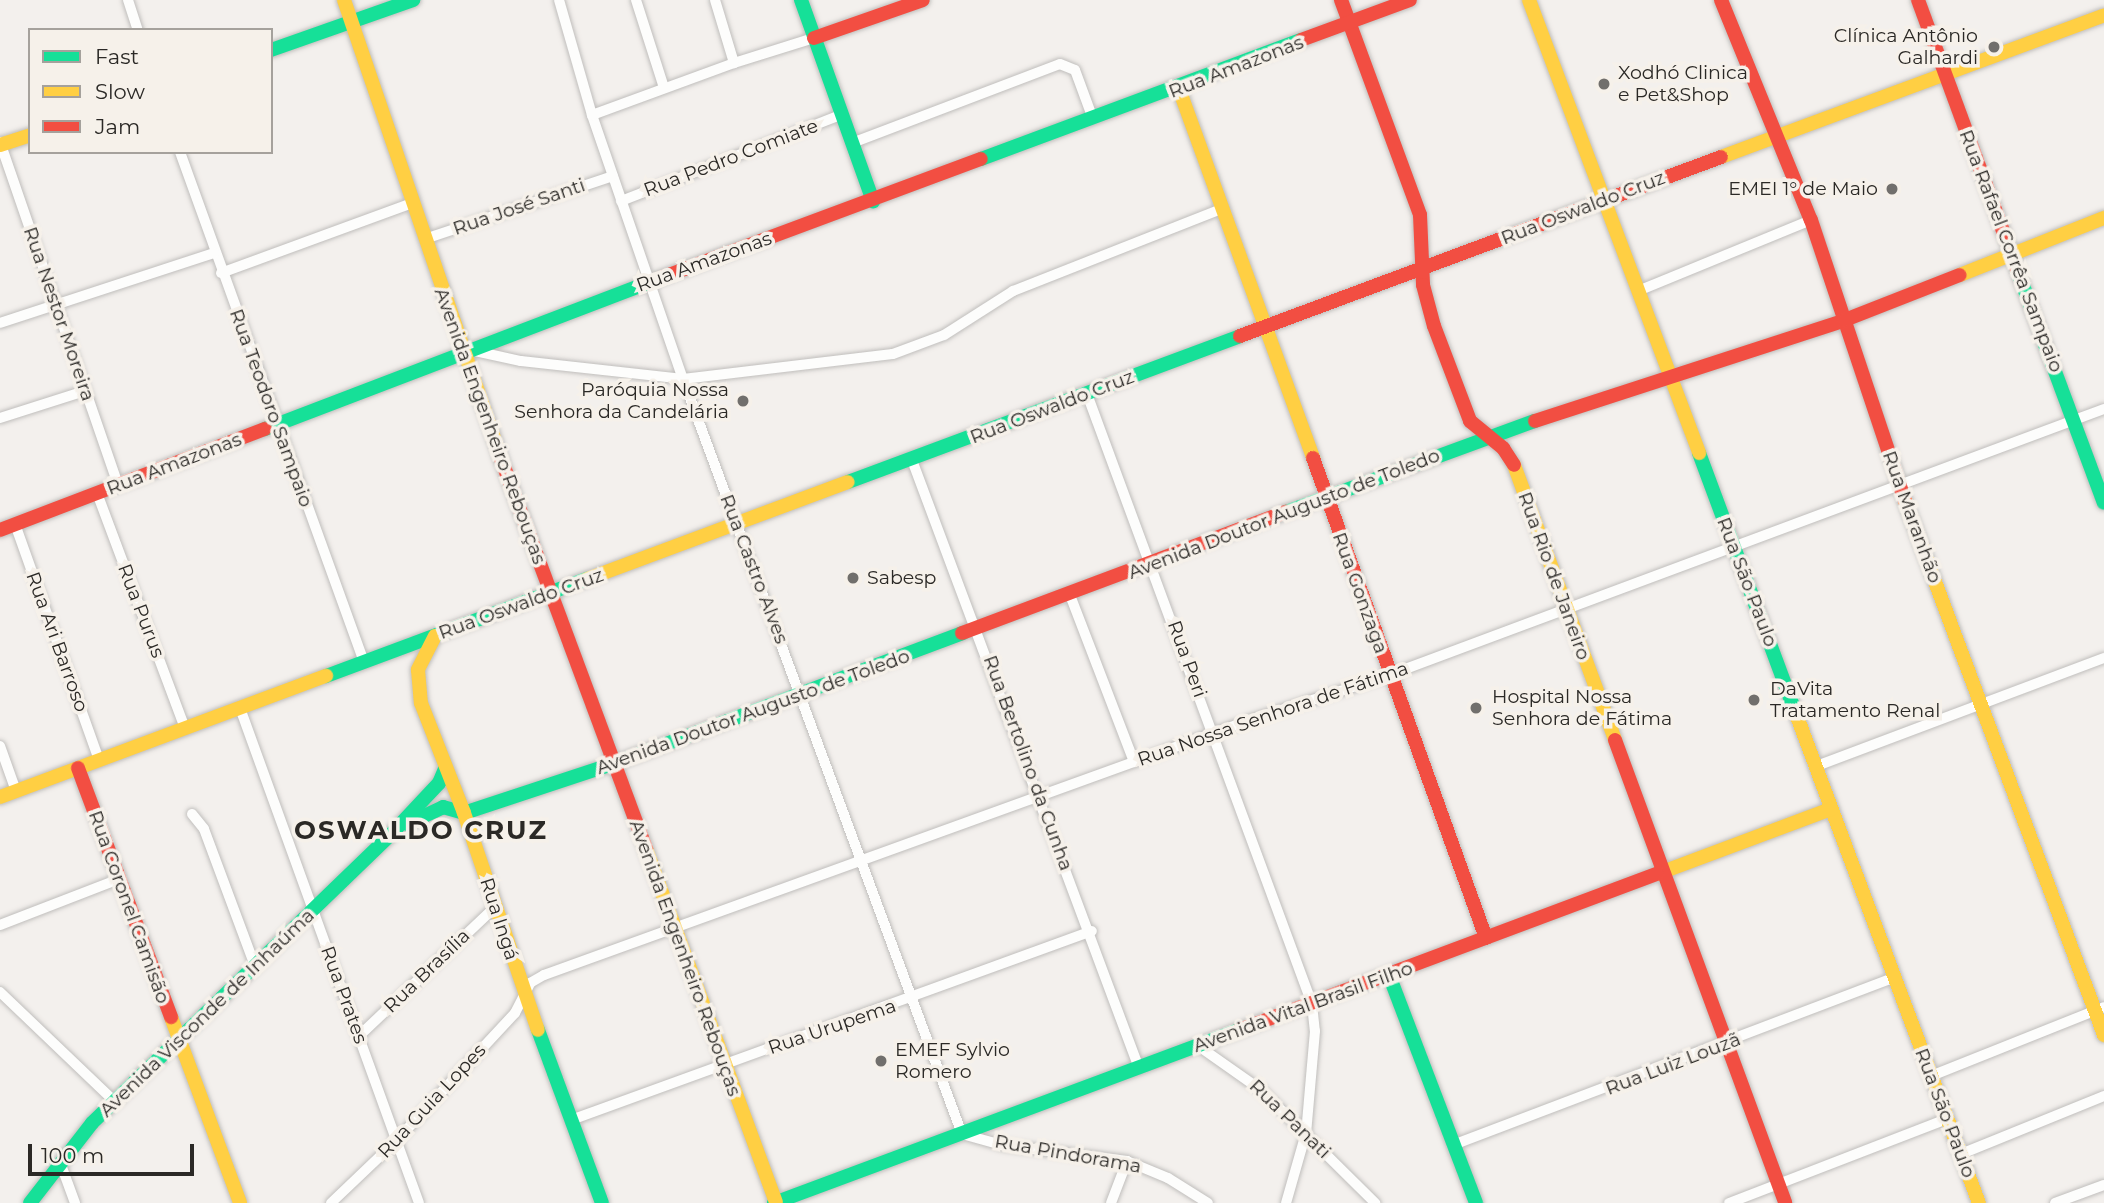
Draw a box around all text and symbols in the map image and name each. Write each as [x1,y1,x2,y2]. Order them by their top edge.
place label: Clínica Antônio Galhardi [1834,25,1978,69]
legend [28,28,273,154]
street label: Rua Amazonas [1165,31,1307,103]
marker: Clínica Antônio Galhardi [1984,37,2004,57]
text: Fast [95,44,139,69]
place label: Xodhó Clinica e Pet&Shop [1618,62,1748,106]
marker: Xodhó Clinica e Pet&Shop [1596,76,1612,92]
text: Slow [95,79,145,104]
text: Jam [95,114,140,139]
street label: Rua Pedro Comiate [641,114,821,202]
street label: Rua Rafael Corrêa Sampaio [1954,127,2068,375]
street label: Rua Oswaldo Cruz [1498,166,1668,250]
street label: Rua José Santi [450,174,588,240]
place label: EMEI 1° de Maio [1728,178,1878,200]
marker: EMEI 1° de Maio [1884,181,1900,197]
street label: Rua Nestor Moreira [18,224,100,404]
street label: Rua Amazonas [633,227,775,297]
street label: Avenida Engenheiro Rebouças [429,285,551,567]
street label: Rua Teodoro Sampaio [225,306,317,510]
street label: Rua Oswaldo Cruz [967,365,1137,449]
place label: Paróquia Nossa Senhora da Candelária [514,379,729,423]
marker: Paróquia Nossa Senhora da Candelária [735,393,751,409]
street label: Rua Amazonas [103,428,245,500]
street label: Avenida Doutor Augusto de Toledo [1125,444,1443,584]
street label: Rua Maranhão [1878,448,1946,586]
street label: Rua Rio de Janeiro [1513,489,1595,663]
street label: Rua Castro Alves [715,491,793,647]
street label: Rua São Paulo [1712,514,1782,650]
street label: Rua Gonzaga [1328,529,1392,657]
street label: Rua Purus [113,561,169,661]
street label: Rua Oswaldo Cruz [435,564,607,644]
place label: Sabesp [867,567,936,589]
street label: Rua Ari Barroso [21,569,93,715]
marker: Sabesp [845,570,861,586]
street label: Rua Peri [1163,617,1211,701]
street label: Avenida Doutor Augusto de Toledo [593,645,913,779]
street label: Rua Bertolino da Cunha [978,652,1078,874]
street label: Rua Nossa Senhora de Fátima [1135,657,1411,771]
place label: DaVita Tratamento Renal [1770,678,1940,722]
place label: Hospital Nossa Senhora de Fátima [1492,686,1672,730]
marker: DaVita Tratamento Renal [1744,690,1764,710]
marker: Hospital Nossa Senhora de Fátima [1466,698,1486,718]
street label: Rua Coronel Camisão [83,807,175,1007]
district label: OSWALDO CRUZ [295,815,547,847]
street label: Avenida Engenheiro Rebouças [624,817,746,1099]
street label: Rua Ingá [475,875,523,963]
street label: Avenida Visconde de Inhaúma [95,904,319,1122]
street label: Rua Brasília [379,924,475,1018]
street label: Rua Prates [316,943,372,1047]
street label: Avenida Vital Brasil Filho [1190,957,1416,1057]
street label: Rua Urupema [765,994,899,1060]
street label: Rua Luiz Louzã [1602,1028,1744,1100]
street label: Rua Guia Lopes [373,1039,491,1163]
place label: EMEF Sylvio Romero [895,1039,1010,1083]
street label: Rua São Paulo [1910,1045,1980,1181]
marker: EMEF Sylvio Romero [873,1053,889,1069]
street label: Rua Panati [1245,1075,1335,1163]
scale bar [32,1130,198,1174]
street label: Rua Pindorama [993,1130,1143,1178]
text: 100 m [41,1143,104,1168]

